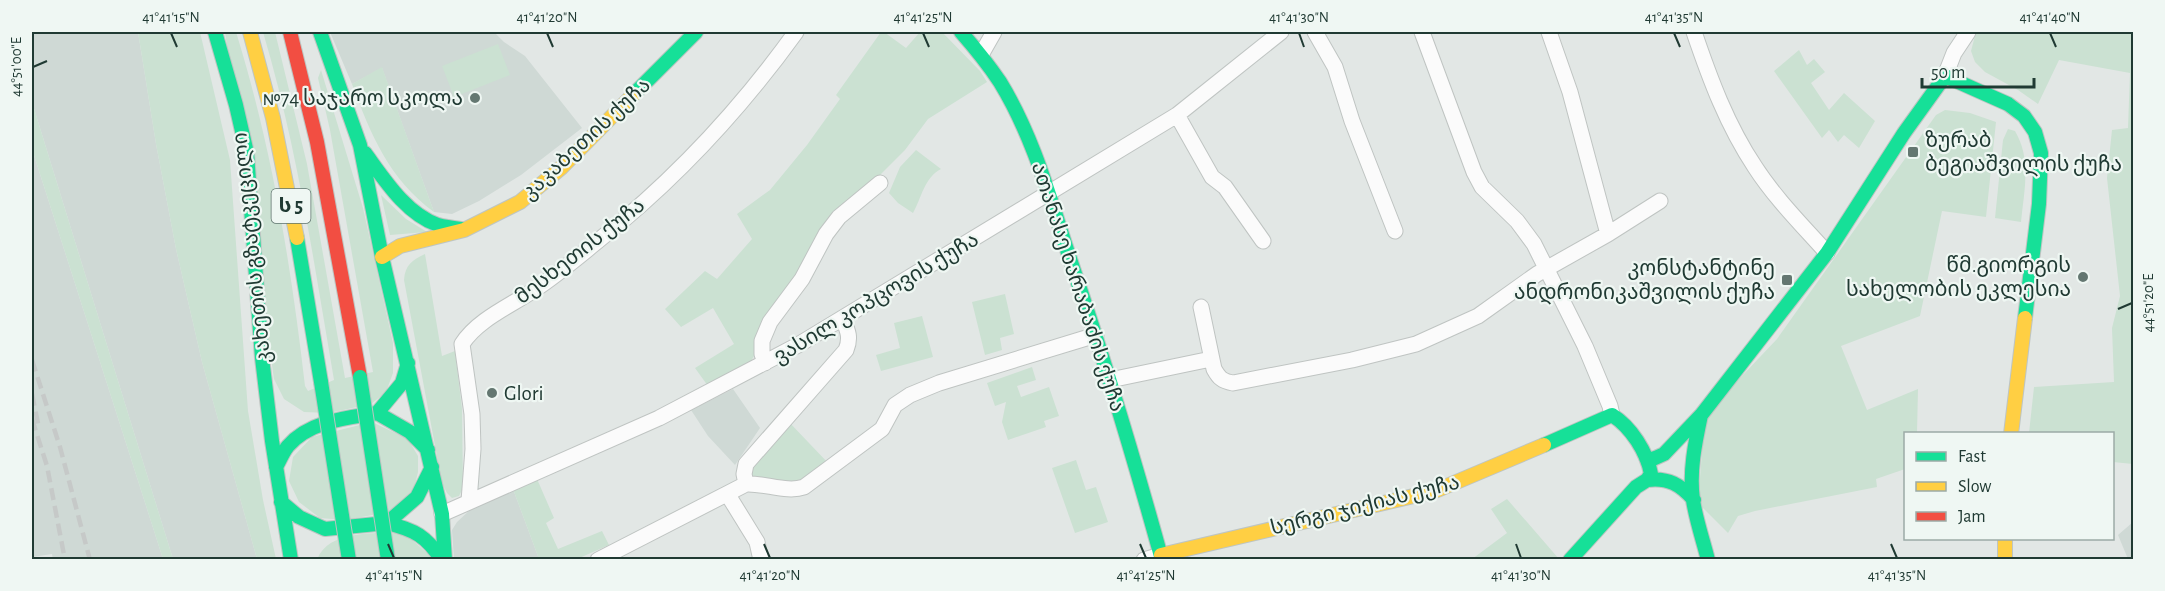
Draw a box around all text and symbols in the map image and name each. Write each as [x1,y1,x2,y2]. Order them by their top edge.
text: 41°41'15"N [142,10,200,25]
text: 41°41'20"N [517,10,577,25]
text: 41°41'25"N [893,10,953,25]
text: 41°41'30"N [1269,10,1329,25]
text: 41°41'35"N [1645,10,1703,25]
text: 41°41'40"N [2019,10,2081,25]
text: 44°51'00"E [9,37,24,97]
scale bar [1922,51,2034,89]
text: 50 m [1931,64,1965,82]
street label: კაკაბეთის ქუჩა [518,74,655,205]
place label: №74 საჯარო სკოლა [262,88,463,111]
marker: №74 საჯარო სკოლა [468,91,482,105]
place label: ზურაბ ბეგიაშვილის ქუჩა [1925,130,2122,177]
street label: კახეთის გზატკეცილი [229,131,277,365]
marker: ზურაბ ბეგიაშვილის ქუჩა [1906,145,1920,159]
street label: ათანასე ხარაბაძის ქუჩა [1027,160,1128,415]
road number: ს 5 [272,189,310,223]
street label: მესხეთის ქუჩა [511,194,649,309]
street label: ვასილ კოპცოვის ქუჩა [770,228,983,369]
place label: წმ.გიორგის სახელობის ეკლესია [1846,255,2071,302]
place label: კონსტანტინე ანდრონიკაშვილის ქუჩა [1514,258,1775,305]
marker: წმ.გიორგის სახელობის ეკლესია [2076,270,2090,284]
marker: კონსტანტინე ანდრონიკაშვილის ქუჩა [1780,273,1794,287]
text: 44°51'20"E [2141,274,2156,332]
place label: Glori [504,383,544,404]
marker: Glori [485,386,499,400]
legend [1904,432,2114,540]
text: Fast [1958,448,1986,466]
street label: სერგი ჯიქიას ქუჩა [1268,471,1462,540]
text: Slow [1958,478,1991,496]
text: Jam [1958,508,1986,526]
text: 41°41'15"N [365,568,423,583]
text: 41°41'20"N [740,568,800,583]
text: 41°41'25"N [1116,568,1176,583]
text: 41°41'30"N [1491,568,1551,583]
text: 41°41'35"N [1868,568,1926,583]

